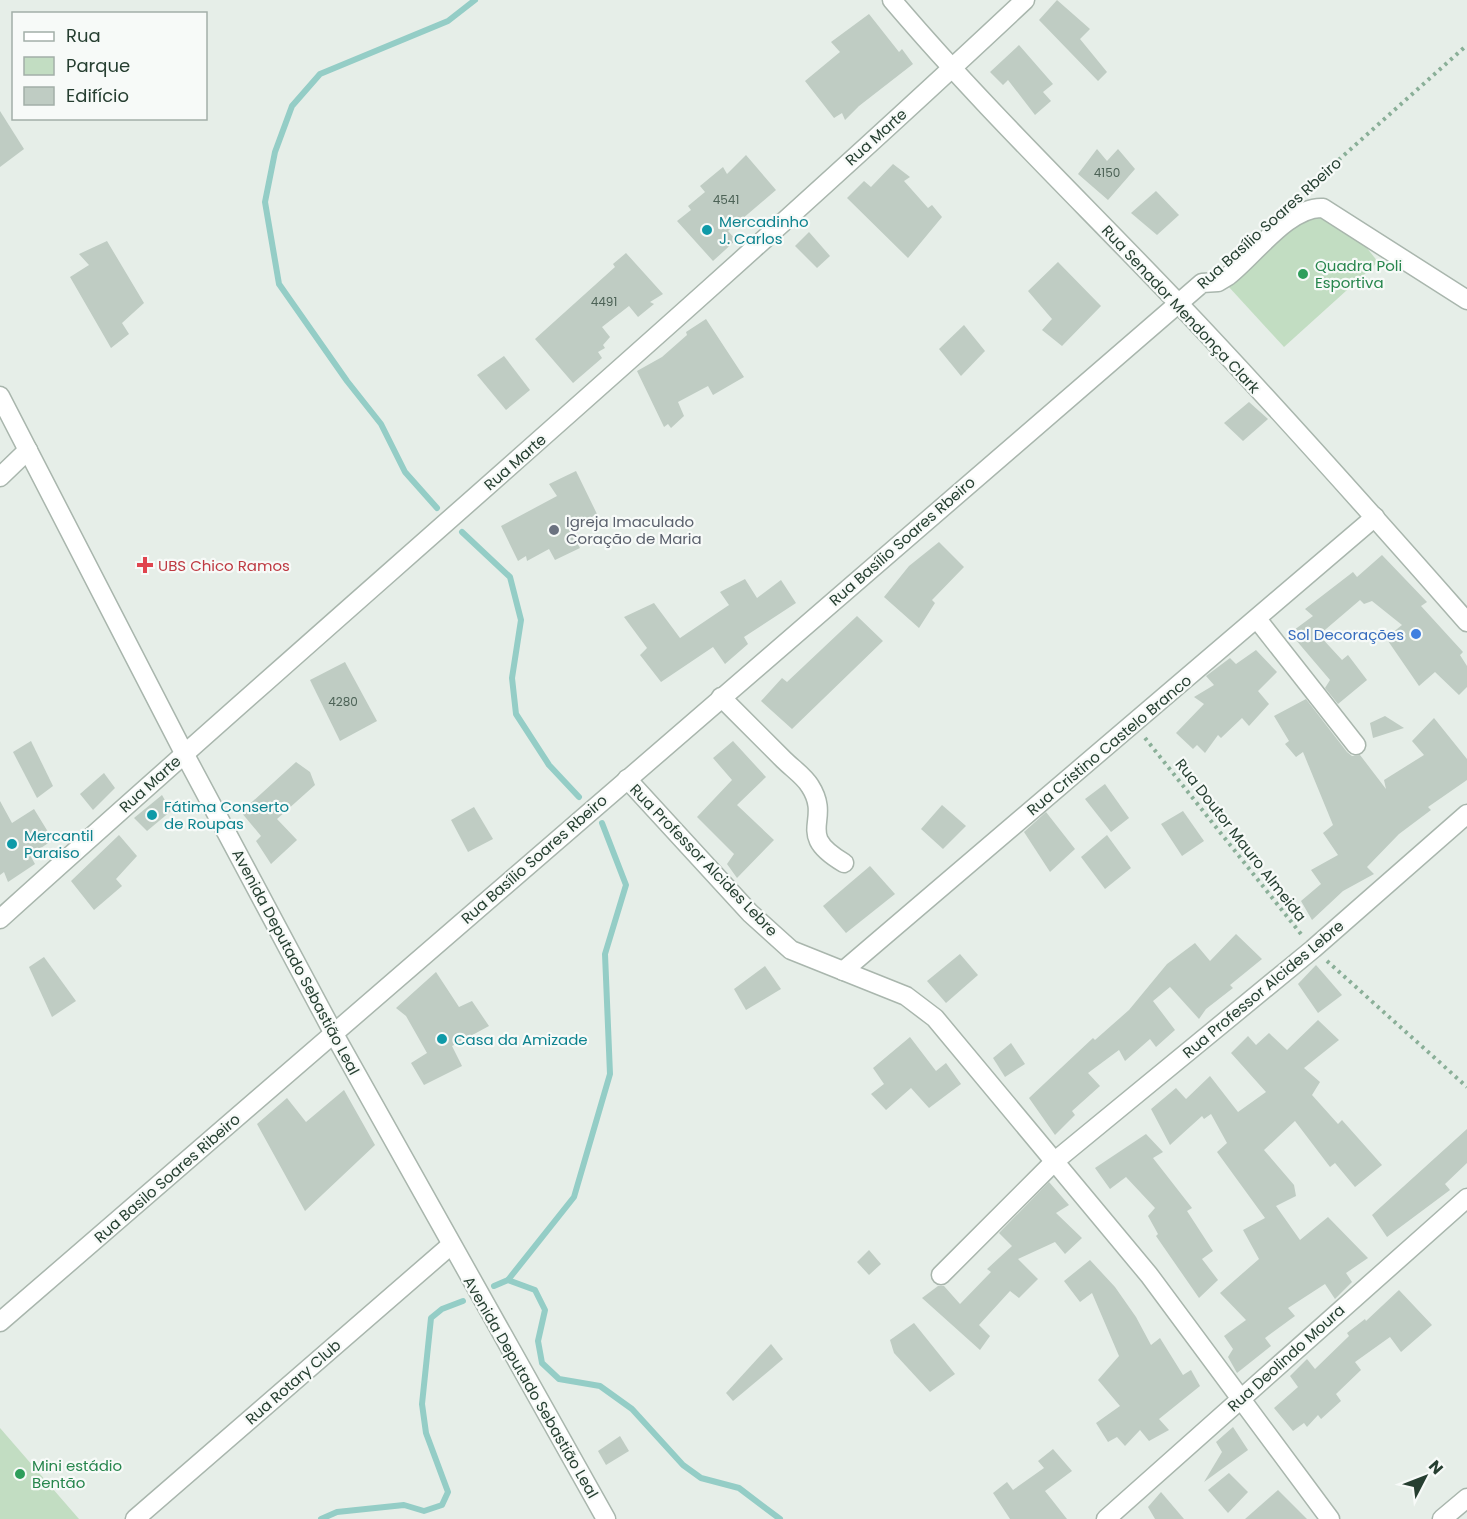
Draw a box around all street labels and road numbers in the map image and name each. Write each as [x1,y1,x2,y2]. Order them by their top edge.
street label: Rua Marte [841,104,911,170]
street label: Rua Basílio Soares Rbeiro [1192,152,1346,294]
street label: Rua Senador Mendonça Clark [1097,220,1265,398]
street label: Rua Marte [479,429,551,495]
street label: Rua Basílio Soares Rbeiro [824,472,980,610]
street label: Rua Cristino Castelo Branco [1022,670,1196,820]
street label: Rua Marte [115,751,185,817]
street label: Rua Doutor Mauro Almeida [1171,754,1311,926]
street label: Rua Professor Alcides Lebre [625,779,783,941]
street label: Rua Basílio Soares Rbeiro [456,790,612,928]
street label: Avenida Deputado Sebastião Leal [227,845,365,1079]
street label: Rua Professor Alcides Lebre [1178,915,1348,1063]
street label: Rua Basilo Soares Ribeiro [89,1109,245,1247]
street label: Avenida Deputado Sebastião Leal [459,1272,603,1502]
street label: Rua Deolindo Moura [1223,1300,1349,1416]
street label: Rua Rotary Club [241,1335,345,1429]

